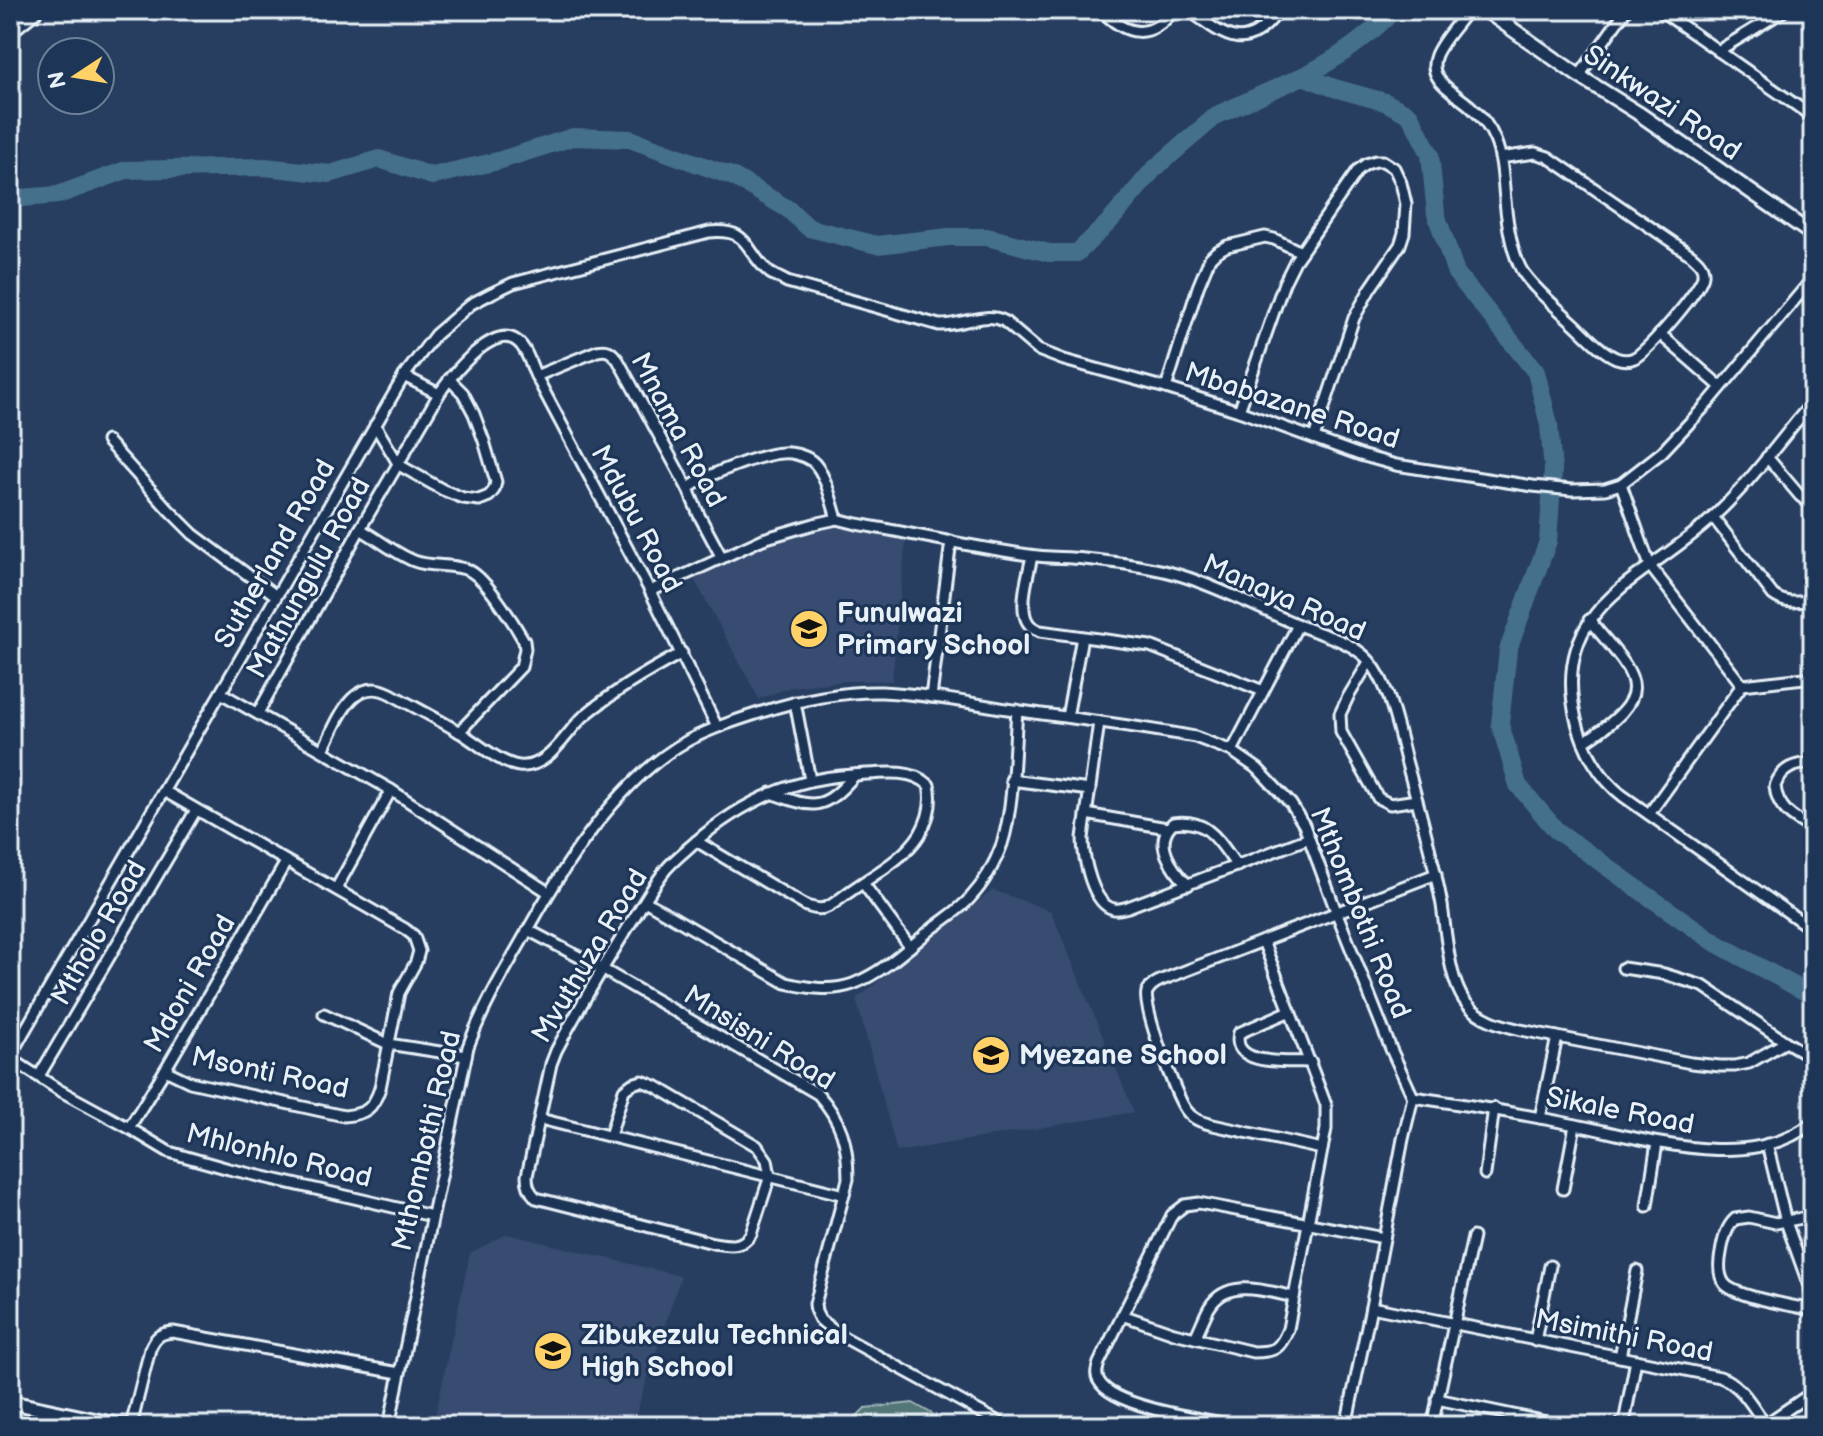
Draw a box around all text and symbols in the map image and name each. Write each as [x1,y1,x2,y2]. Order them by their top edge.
north arrow [36,36,116,116]
street label: Sinkwazi Road [1577,38,1747,168]
text: N [43,69,73,91]
street label: Mnama Road [624,347,732,513]
street label: Mbabazane Road [1180,356,1404,456]
street label: Mdubu Road [583,440,689,598]
street label: Sutherland Road [208,454,342,654]
street label: Mathungulu Road [240,472,378,684]
street label: Manaya Road [1198,547,1370,649]
place label: Funulwazi Primary School [837,597,1030,662]
school or university icon: Funulwazi Primary School [788,608,830,650]
street label: Mthombothi Road [1303,803,1417,1023]
street label: Mtholo Road [44,855,154,1011]
street label: Mvuthuza Road [525,863,655,1049]
street label: Mdoni Road [137,909,243,1059]
street label: Mnsisni Road [677,978,841,1098]
street label: Mthombothi Road [386,1028,468,1254]
school or university icon: Myezane School [970,1034,1012,1076]
place label: Myezane School [1019,1039,1227,1072]
street label: Msonti Road [188,1040,352,1106]
street label: Sikale Road [1543,1080,1697,1142]
street label: Mhlonhlo Road [183,1117,375,1195]
street label: Msimithi Road [1532,1303,1716,1369]
place label: Zibukezulu Technical High School [581,1319,848,1384]
school or university icon: Zibukezulu Technical High School [532,1330,574,1372]

